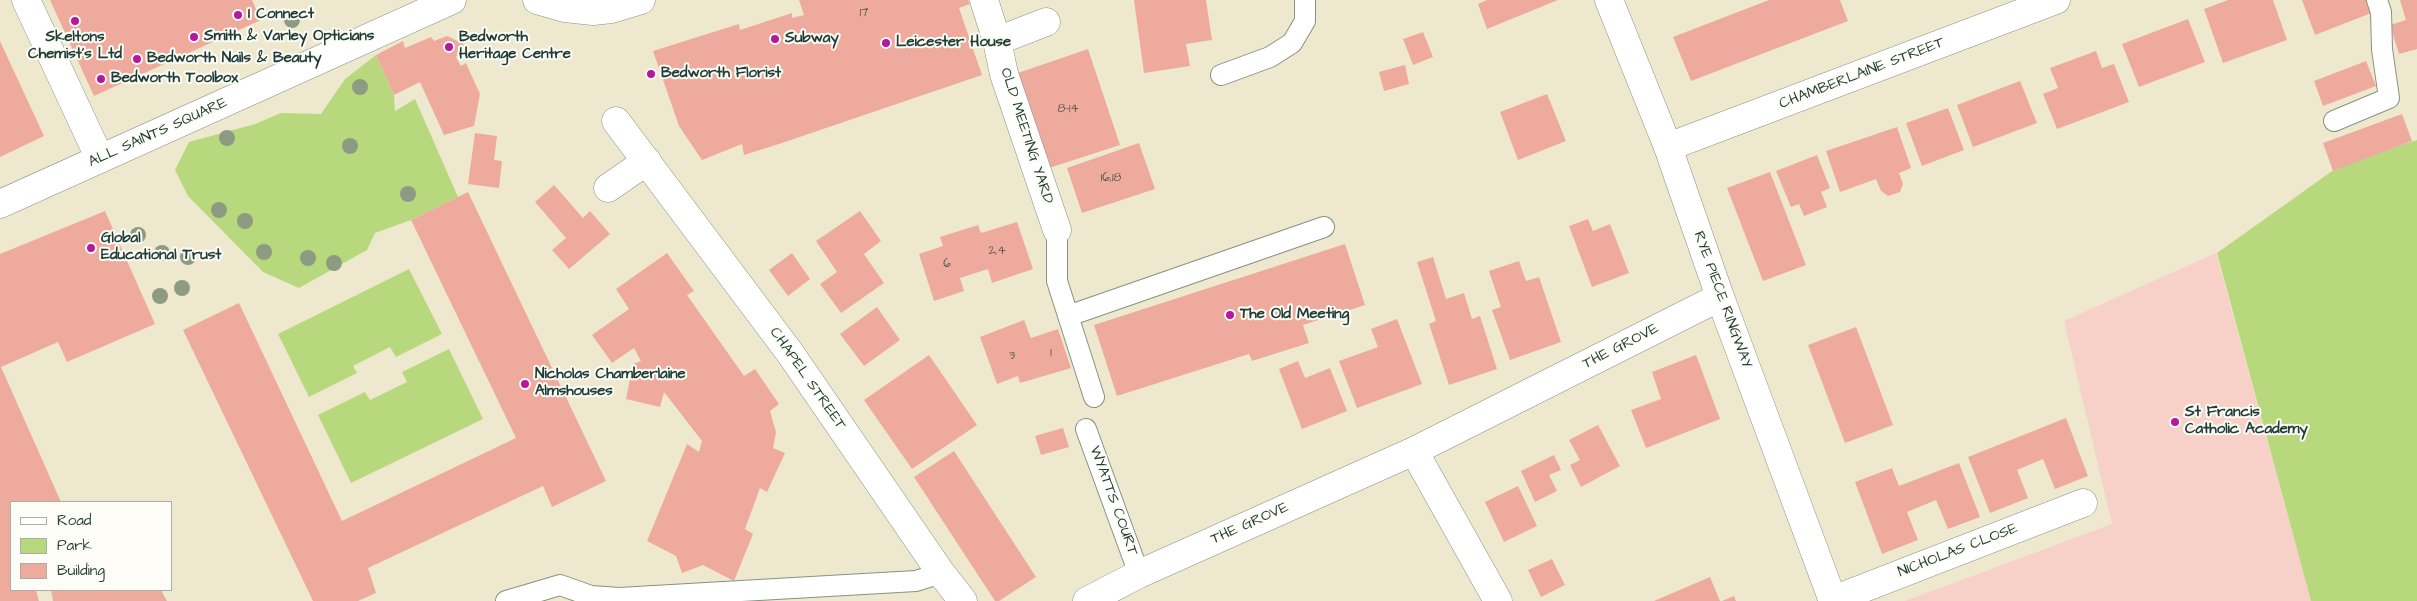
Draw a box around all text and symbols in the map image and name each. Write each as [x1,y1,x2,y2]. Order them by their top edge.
place label: I Connect [248,6,314,24]
house number: 17 [860,6,868,20]
marker: I Connect [232,9,244,21]
marker: Skeltons Chemist's Ltd [69,15,81,27]
place label: Smith & Varley Opticians [204,28,374,46]
place label: Skeltons Chemist's Ltd [28,29,122,64]
place label: Bedworth Heritage Centre [459,29,571,64]
place label: Subway [785,30,839,48]
marker: Smith & Varley Opticians [188,31,200,43]
marker: Subway [769,33,781,45]
place label: Leicester House [896,34,1011,52]
street label: CHAMBERLAINE STREET [1777,34,1947,114]
marker: Leicester House [880,37,892,49]
marker: Bedworth Heritage Centre [443,41,455,53]
place label: Bedworth Nails & Beauty [147,50,321,68]
marker: Bedworth Nails & Beauty [131,53,143,65]
place label: Bedworth Florist [661,65,781,83]
street label: OLD MEETING YARD [996,66,1056,206]
marker: Bedworth Florist [645,68,657,80]
place label: Bedworth Toolbox [111,70,238,88]
marker: Bedworth Toolbox [95,73,107,85]
street label: ALL SAINTS SQUARE [86,94,230,172]
house number: 8-14 [1057,102,1079,116]
house number: 16,18 [1101,171,1121,185]
street label: RYE PIECE RINGWAY [1689,229,1755,371]
place label: Global Educational Trust [101,230,221,265]
marker: Global Educational Trust [85,242,97,254]
house number: 2,4 [988,244,1006,258]
house number: 6 [943,257,951,271]
place label: The Old Meeting [1240,306,1349,324]
marker: The Old Meeting [1224,309,1236,321]
street label: THE GROVE [1580,320,1662,374]
street label: CHAPEL STREET [765,324,849,434]
house number: 1 [1050,346,1052,360]
house number: 3 [1009,349,1015,363]
place label: Nicholas Chamberlaine Almshouses [535,366,686,401]
marker: Nicholas Chamberlaine Almshouses [519,378,531,390]
place label: St Francis Catholic Academy [2185,404,2308,439]
marker: St Francis Catholic Academy [2169,416,2181,428]
street label: WYATTS COURT [1085,444,1141,558]
street label: THE GROVE [1209,499,1291,549]
legend [10,501,172,591]
text: Road [57,510,91,531]
street label: NICHOLAS CLOSE [1896,520,2020,582]
text: Park [57,535,92,556]
text: Building [57,560,105,581]

